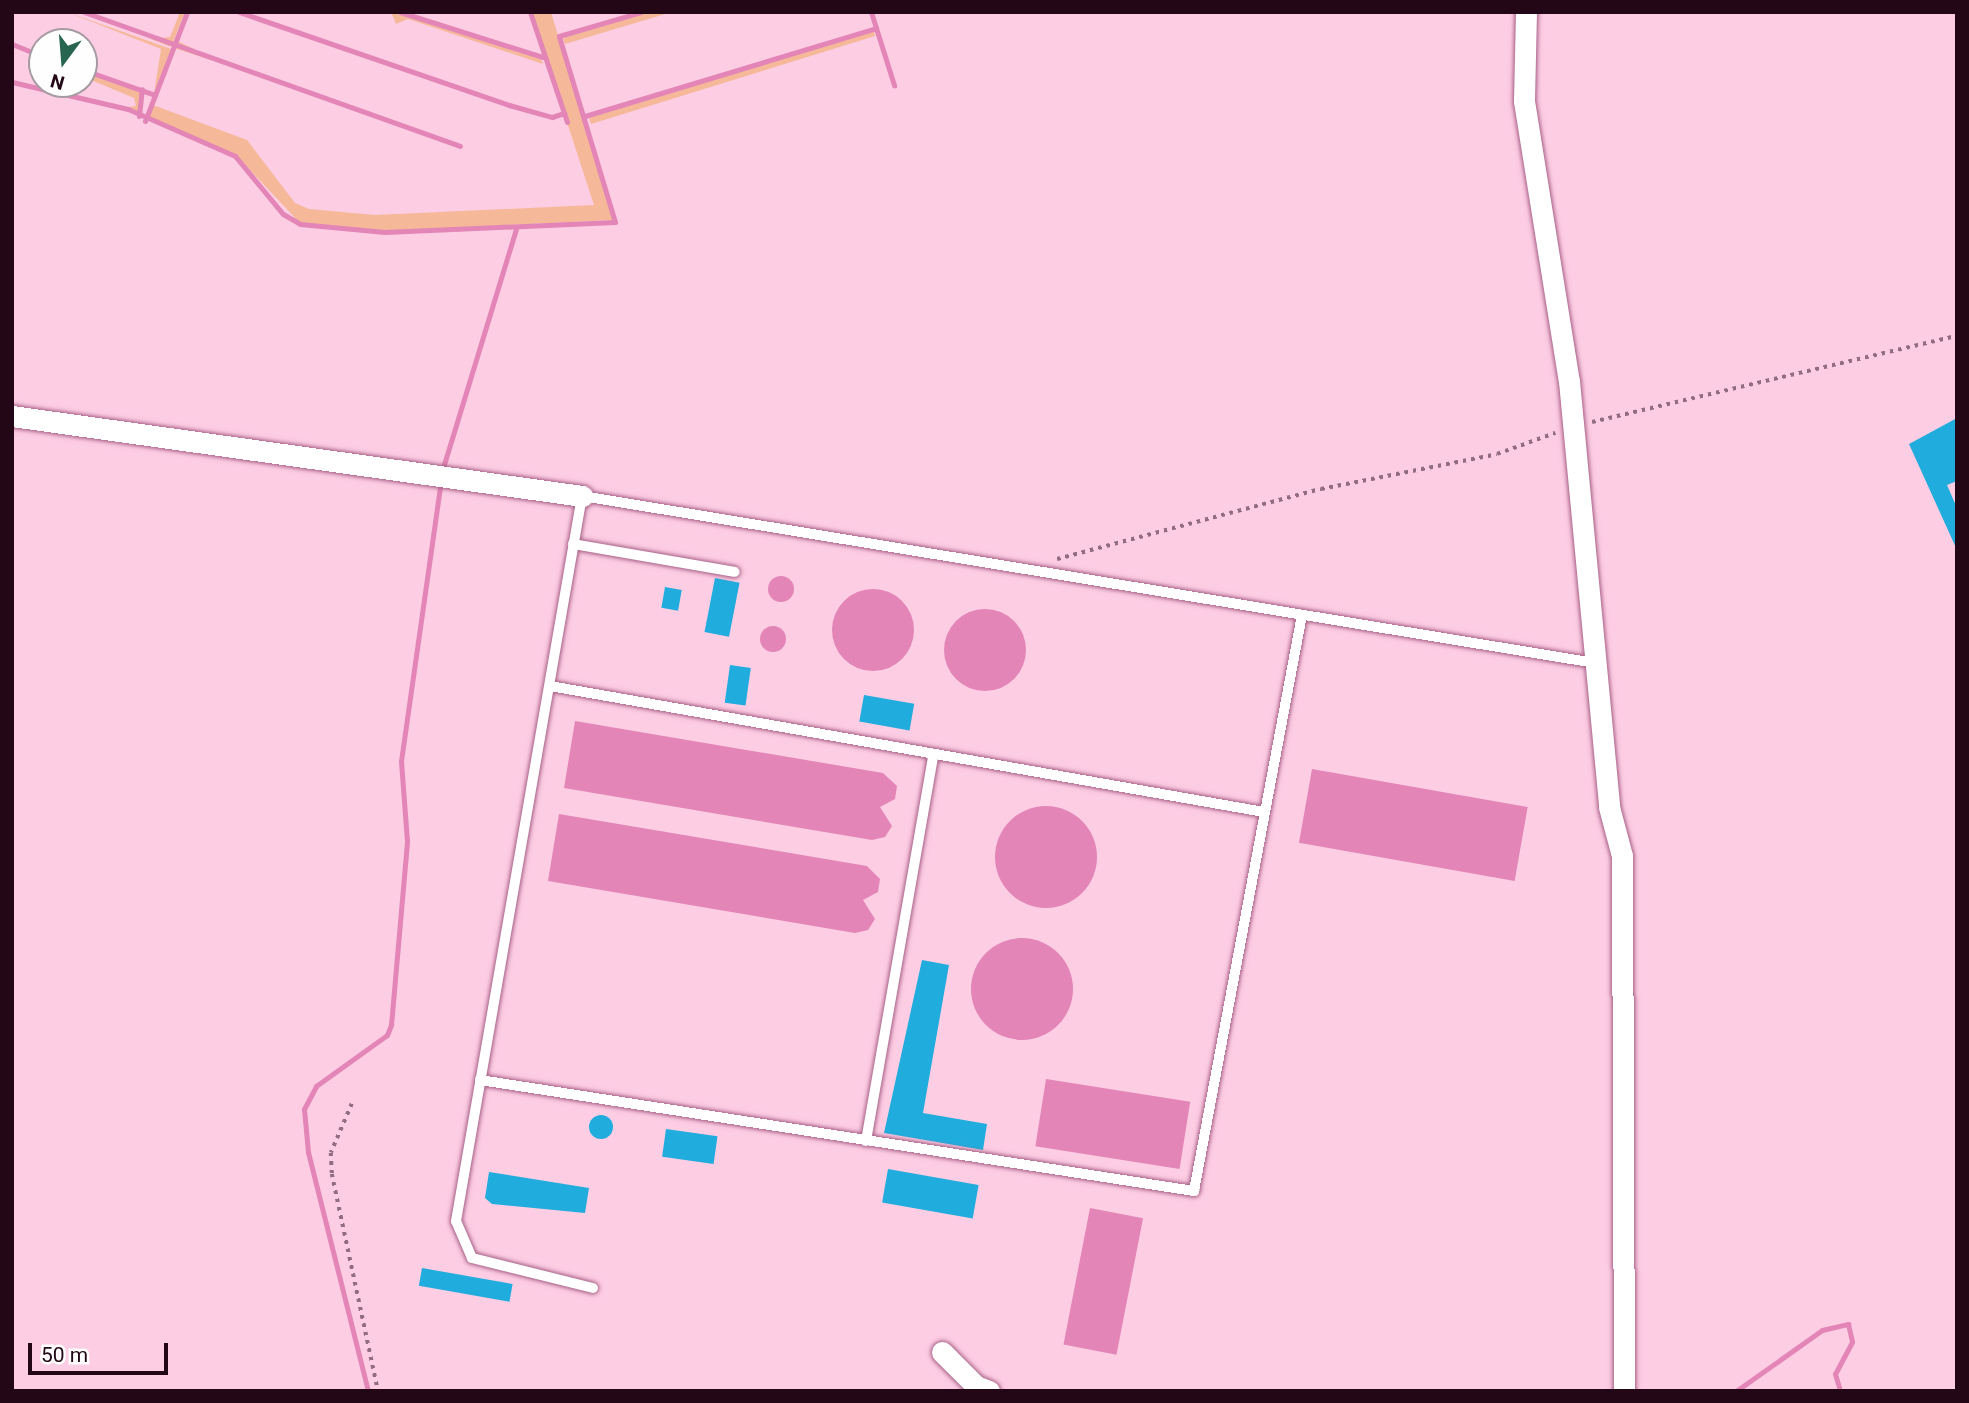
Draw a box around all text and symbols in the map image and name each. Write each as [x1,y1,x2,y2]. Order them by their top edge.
north arrow [28,28,98,98]
text: N [48,69,67,95]
scale bar [32,1330,172,1374]
text: 50 m [41,1343,88,1367]

